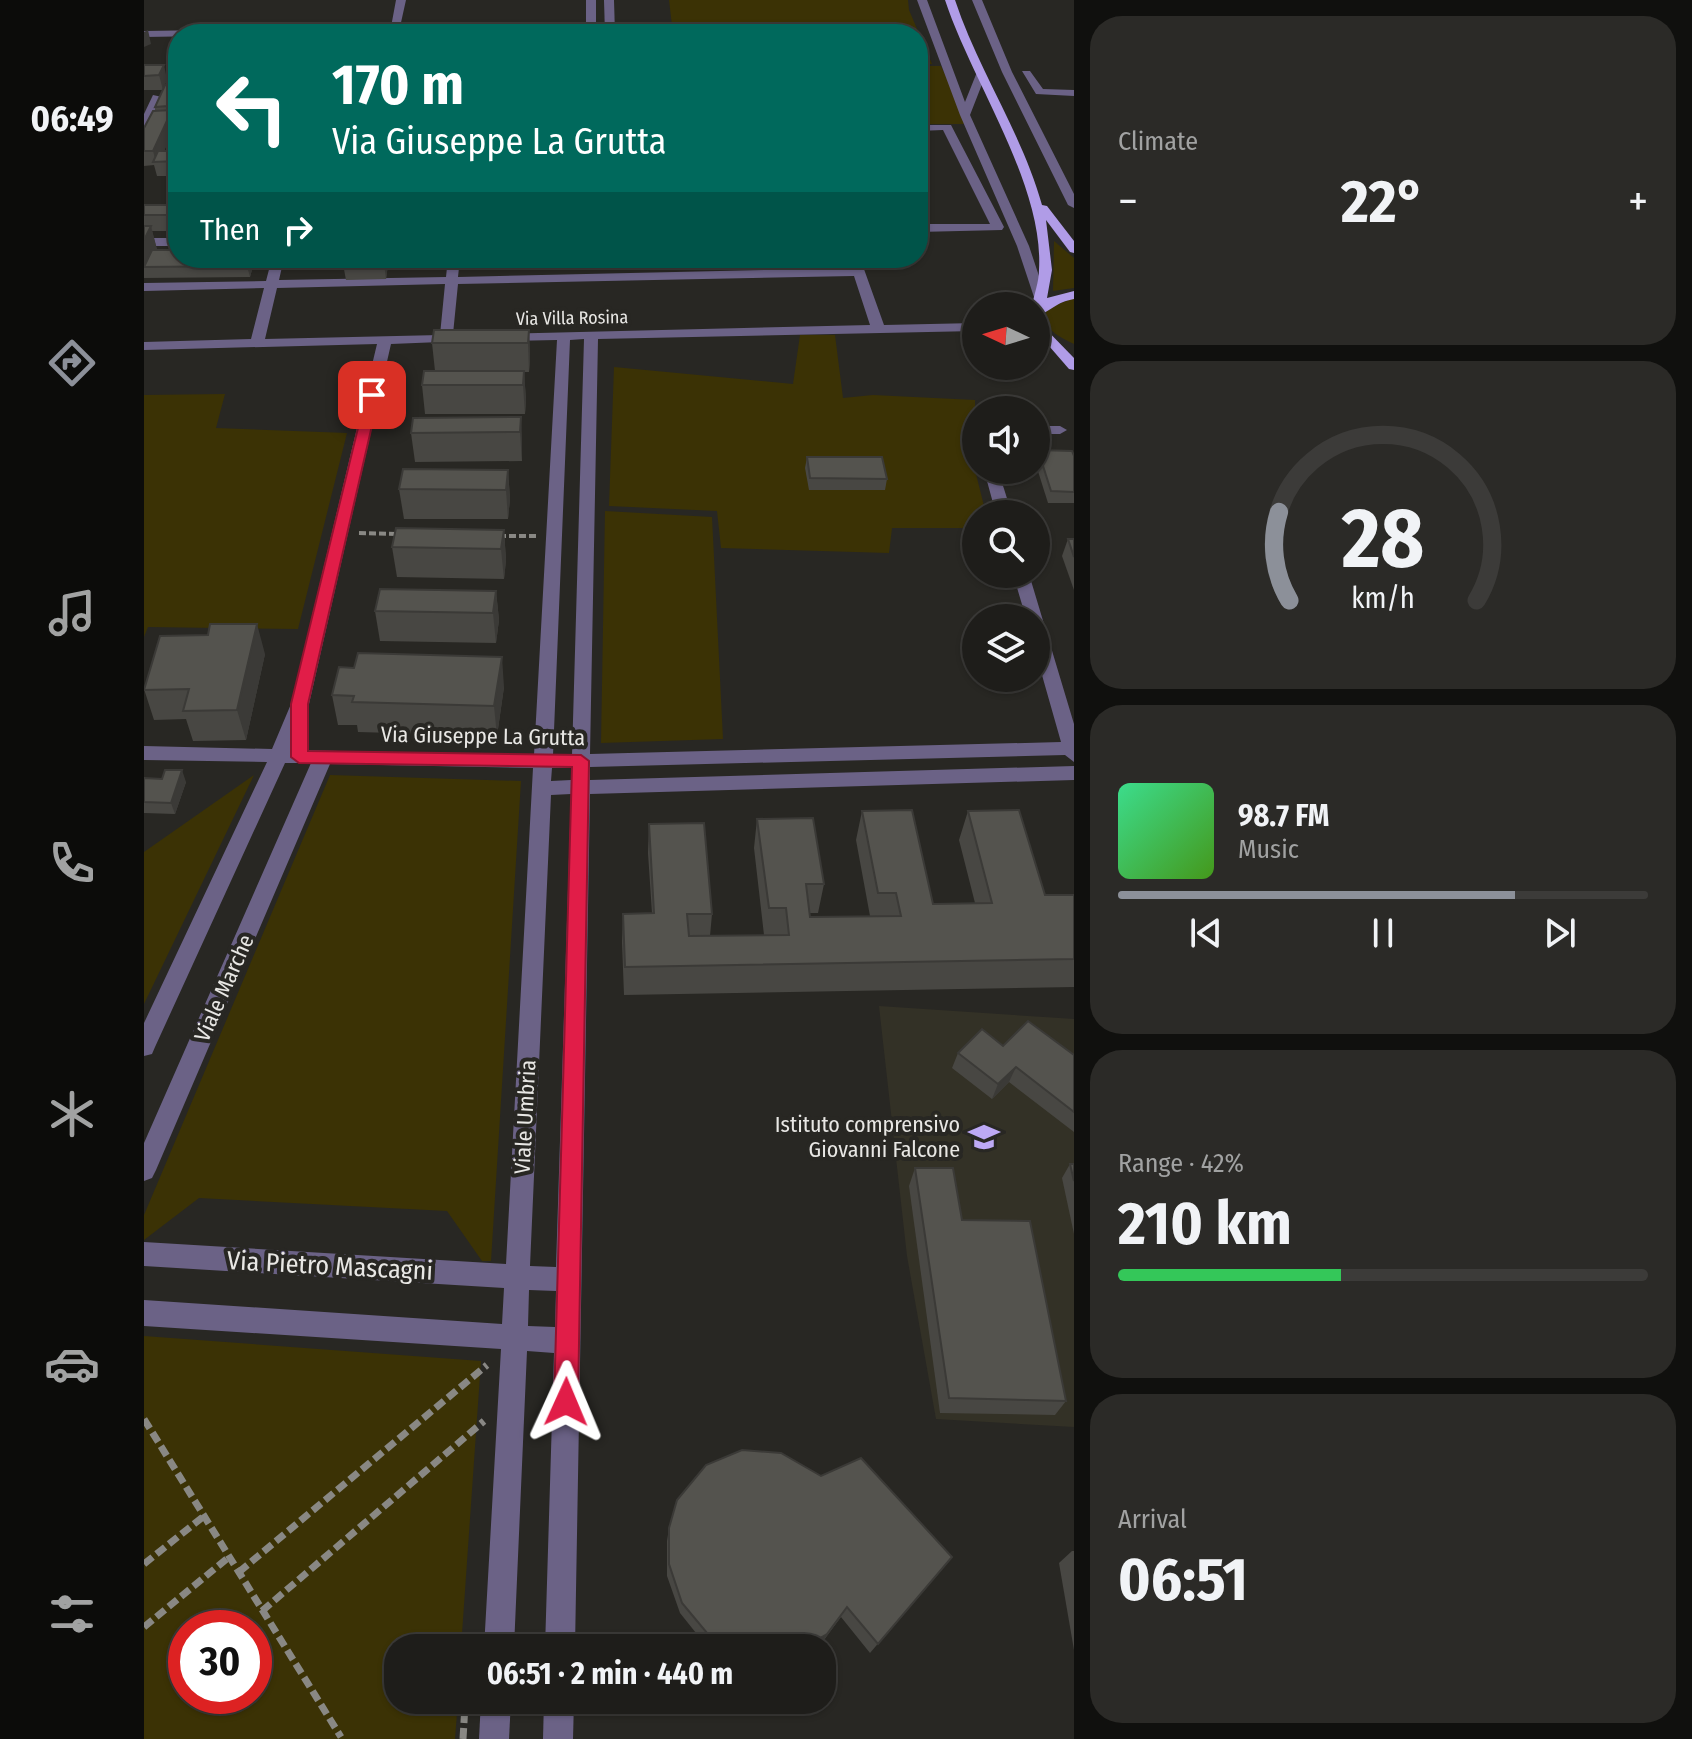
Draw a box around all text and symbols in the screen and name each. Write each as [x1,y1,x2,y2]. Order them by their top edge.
text: 170 m [332,52,464,119]
icon: left [200,56,304,160]
text: 06:49 [30,97,114,141]
text: Via Giuseppe La Grutta [332,120,666,164]
text: Climate [1118,126,1198,157]
text: 22° [1341,166,1425,238]
text: − [1118,175,1138,228]
text: + [1628,175,1648,228]
icon: right [276,208,320,252]
text: Then [200,212,260,248]
north arrow [962,292,1050,380]
map controls [962,292,1050,692]
street label: Via Villa Rosina [516,306,629,330]
icon: directions [44,335,100,391]
pin [338,361,406,429]
icon: arrive [350,373,394,417]
button: sound [962,396,1050,484]
text: 28 [1341,488,1424,588]
button: search [962,500,1050,588]
text: km/h [1351,581,1415,616]
icon: music [44,585,100,641]
button: layers [962,604,1050,692]
street label: Via Giuseppe La Grutta [381,721,585,751]
text: 98.7 FM [1238,798,1329,834]
text: Music [1238,834,1299,865]
icon: phone [44,835,100,891]
icon: previous [1184,911,1228,955]
icon: pause [1361,911,1405,955]
icon: next [1538,911,1582,955]
street label: Viale Marche [188,930,260,1046]
street label: Viale Umbria [509,1059,541,1175]
icon: climate [44,1086,100,1142]
place label: Istituto comprensivo Giovanni Falcone [775,1111,960,1163]
school or university icon: Istituto comprensivo Giovanni Falcone [967,1120,1001,1154]
text: Range · 42% [1118,1148,1244,1179]
text: 210 km [1118,1188,1292,1260]
street label: Via Pietro Mascagni [226,1245,434,1287]
icon: car [44,1336,100,1392]
position arrow [524,1360,608,1444]
text: Arrival [1118,1504,1187,1535]
text: 06:51 [1118,1544,1248,1616]
icon: filters [44,1586,100,1642]
speed limit sign: 30 [168,1610,272,1714]
text: 06:51 · 2 min · 440 m [487,1656,733,1692]

